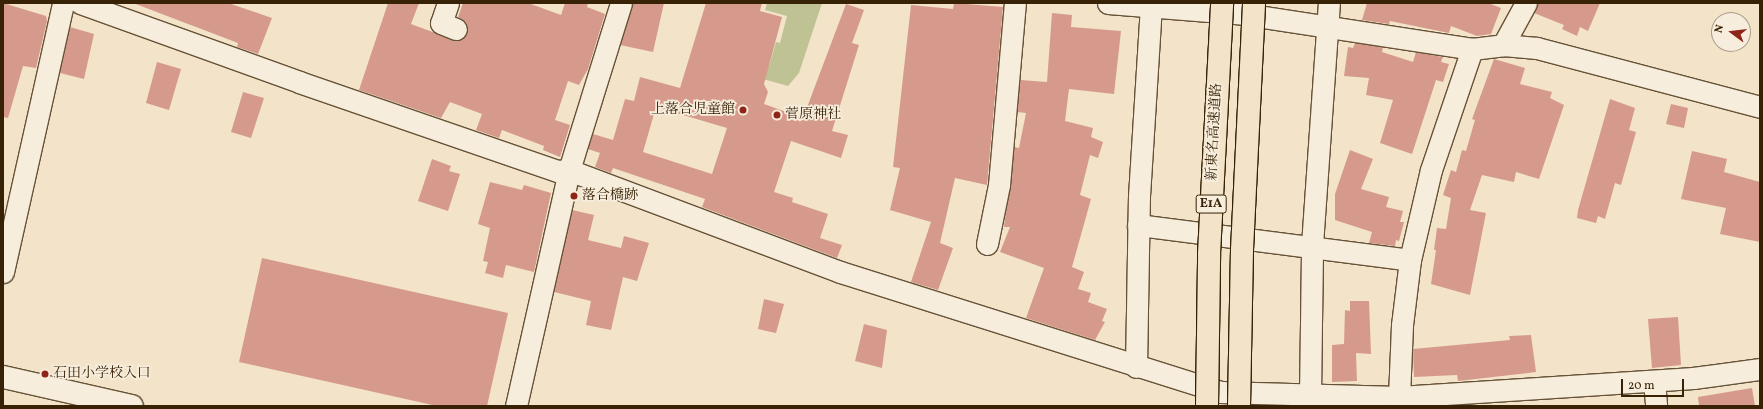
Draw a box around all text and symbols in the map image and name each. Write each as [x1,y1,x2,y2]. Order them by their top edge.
north arrow [1711,12,1751,52]
text: N [1712,23,1728,35]
street label: 新東名高速道路 [1204,83,1226,181]
place label: 上落合児童館 [651,102,735,118]
marker: 上落合児童館 [738,105,748,115]
place label: 菅原神社 [785,107,841,123]
marker: 菅原神社 [772,110,782,120]
place label: 落合橋跡 [582,188,638,204]
marker: 落合橋跡 [569,191,579,201]
road number: E1A [1195,193,1227,215]
place label: 石田小学校入口 [53,366,151,382]
marker: 石田小学校入口 [40,369,50,379]
scale bar [1623,371,1686,397]
text: 20 m [1628,378,1655,394]

